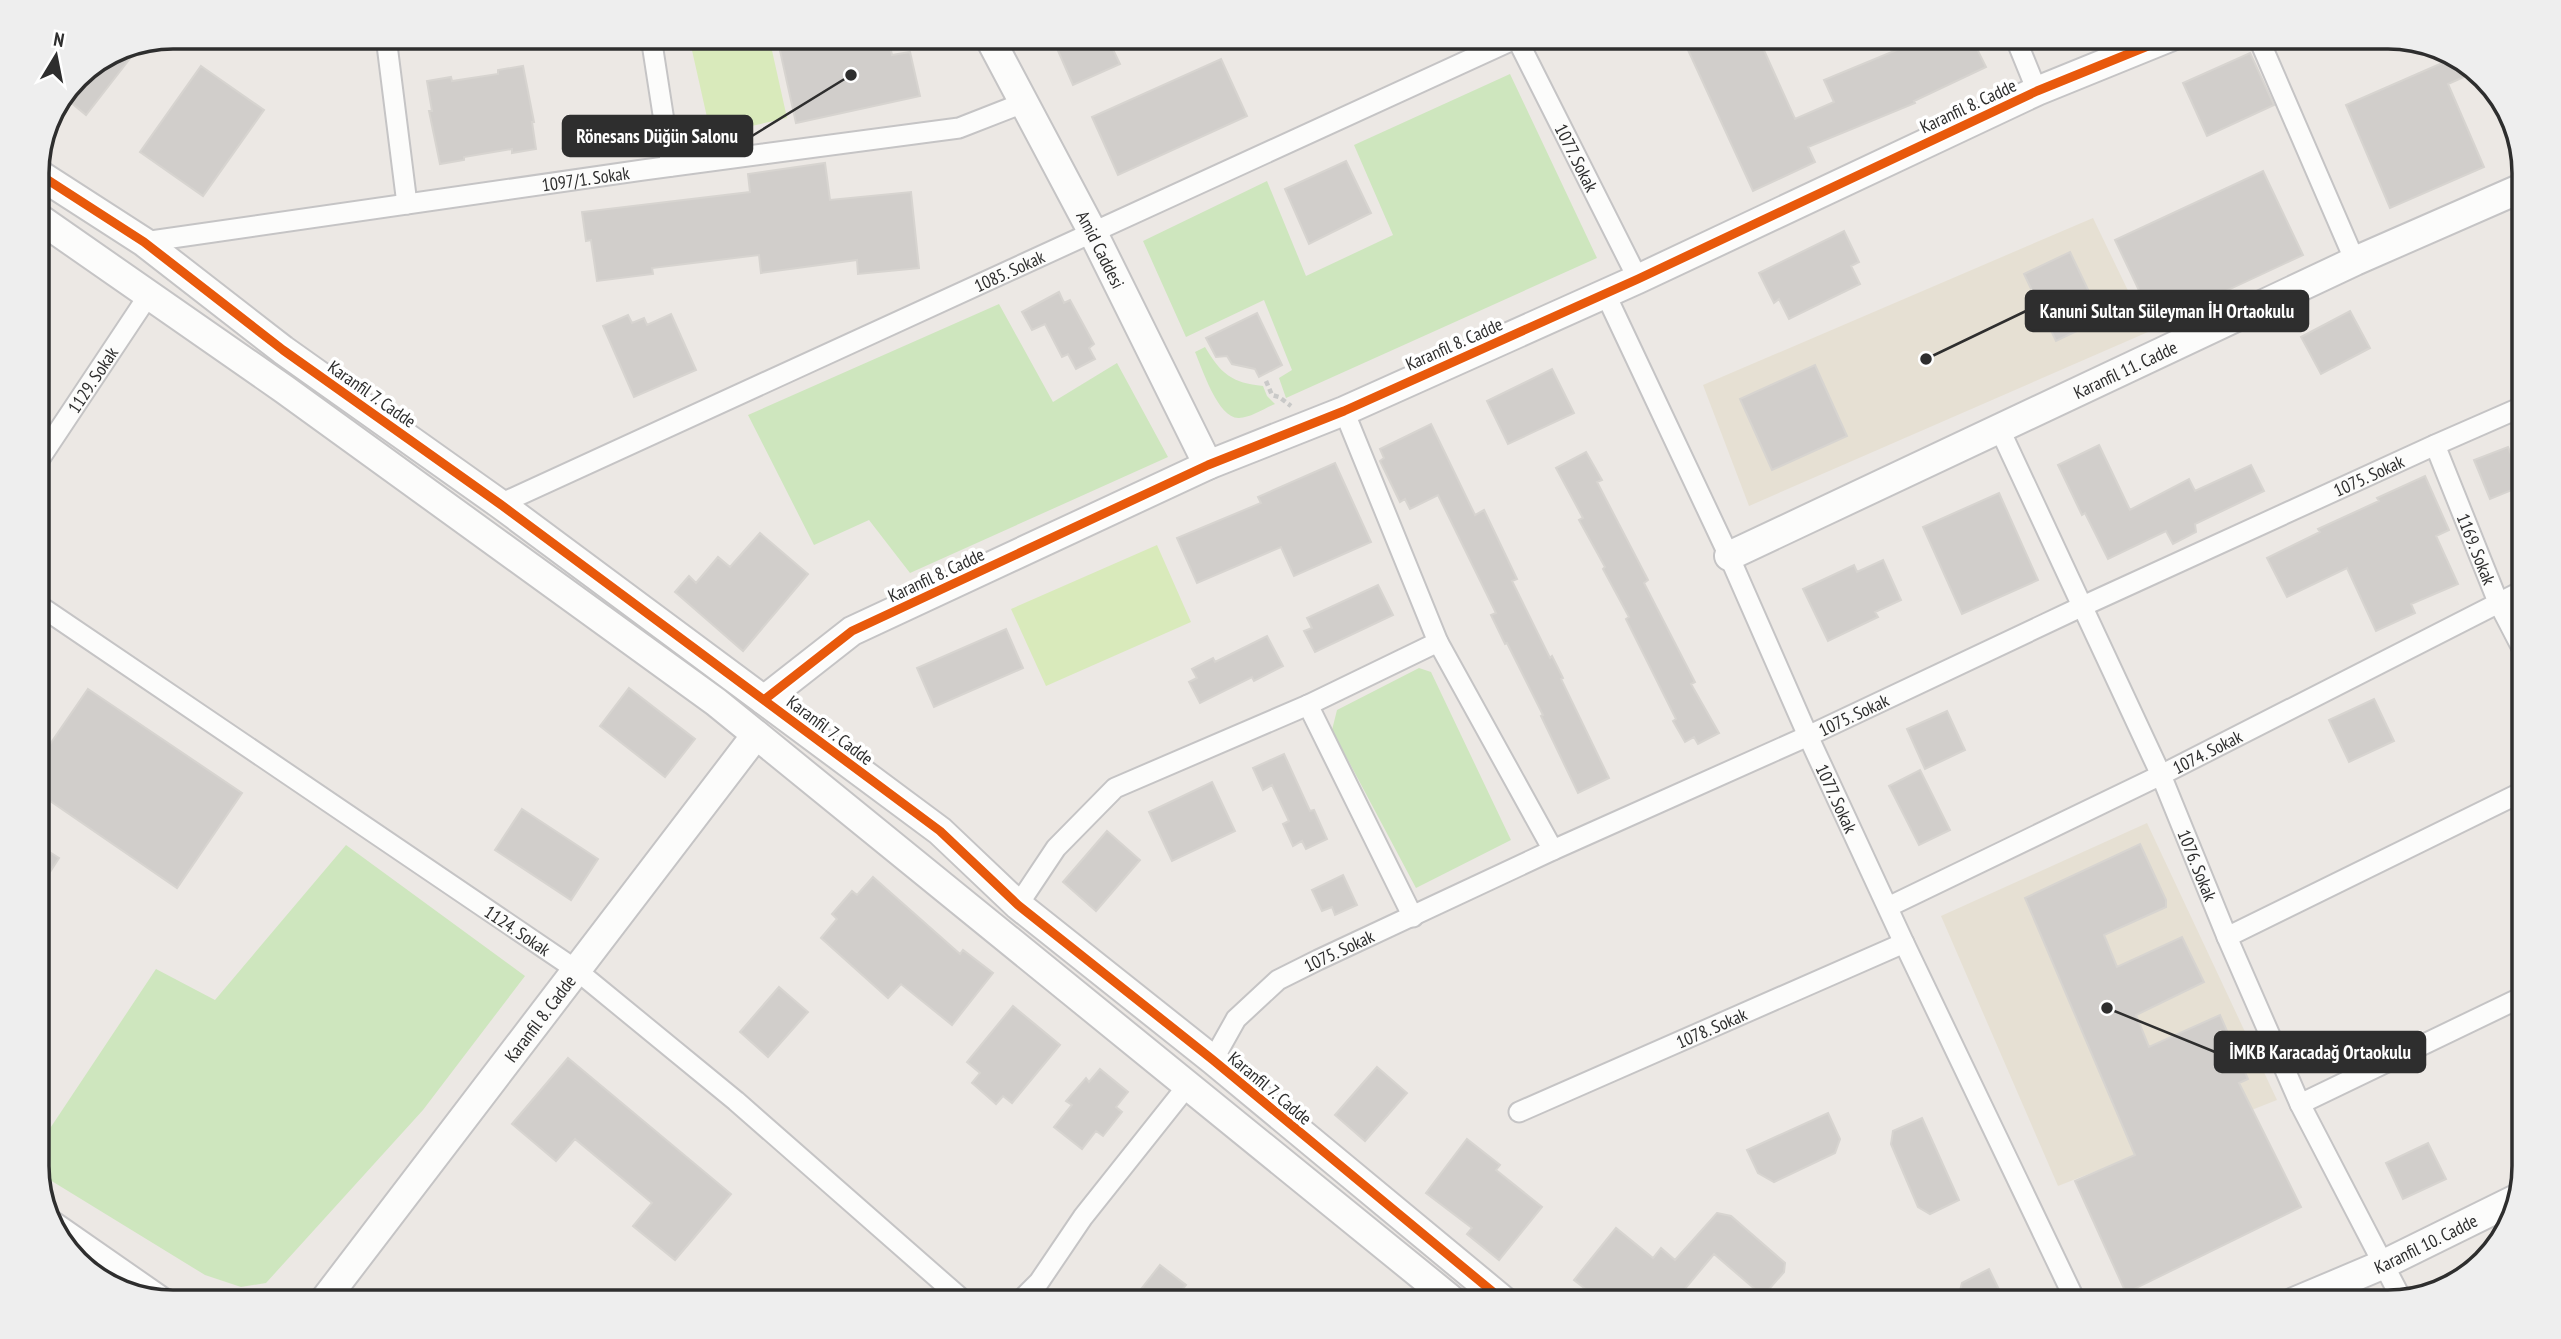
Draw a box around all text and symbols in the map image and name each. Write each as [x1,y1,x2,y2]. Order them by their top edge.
north arrow [21,21,91,91]
text: N [52,27,66,52]
street label: Karanfil 8. Cadde [1916,74,2020,138]
callout: Rönesans Düğün Salonu [563,116,752,156]
street label: 1077. Sokak [1550,120,1604,195]
text: Rönesans Düğün Salonu [576,124,738,148]
street label: 1097/1. Sokak [540,161,631,196]
street label: Amid Caddesi [1072,206,1130,292]
street label: 1085. Sokak [970,245,1048,297]
callout: Kanuni Sultan Süleyman İH Ortaokulu [2026,291,2308,331]
text: Kanuni Sultan Süleyman İH Ortaokulu [2040,299,2294,323]
street label: Karanfil 8. Cadde [1402,312,1506,376]
street label: Karanfil 11. Cadde [2070,335,2181,404]
street label: 1129. Sokak [62,342,123,417]
street label: Karanfil 7. Cadde [324,355,420,433]
street label: 1075. Sokak [2330,449,2407,501]
street label: 1169. Sokak [2452,510,2501,588]
street label: Karanfil 8. Cadde [884,543,988,607]
street label: 1075. Sokak [1815,688,1892,741]
street label: Karanfil 7. Cadde [782,690,878,770]
street label: 1074. Sokak [2168,724,2246,779]
street label: 1077. Sokak [1811,760,1863,836]
street label: 1076. Sokak [2173,826,2223,904]
street label: 1124. Sokak [480,900,555,961]
street label: 1075. Sokak [1300,924,1378,977]
street label: Karanfil 8. Cadde [499,970,580,1067]
street label: 1078. Sokak [1672,1002,1750,1053]
callout: İMKB Karacadağ Ortaokulu [2215,1032,2425,1072]
text: İMKB Karacadağ Ortaokulu [2229,1040,2411,1064]
street label: Karanfil 7. Cadde [1223,1046,1317,1130]
street label: Karanfil 10. Cadde [2371,1208,2481,1278]

